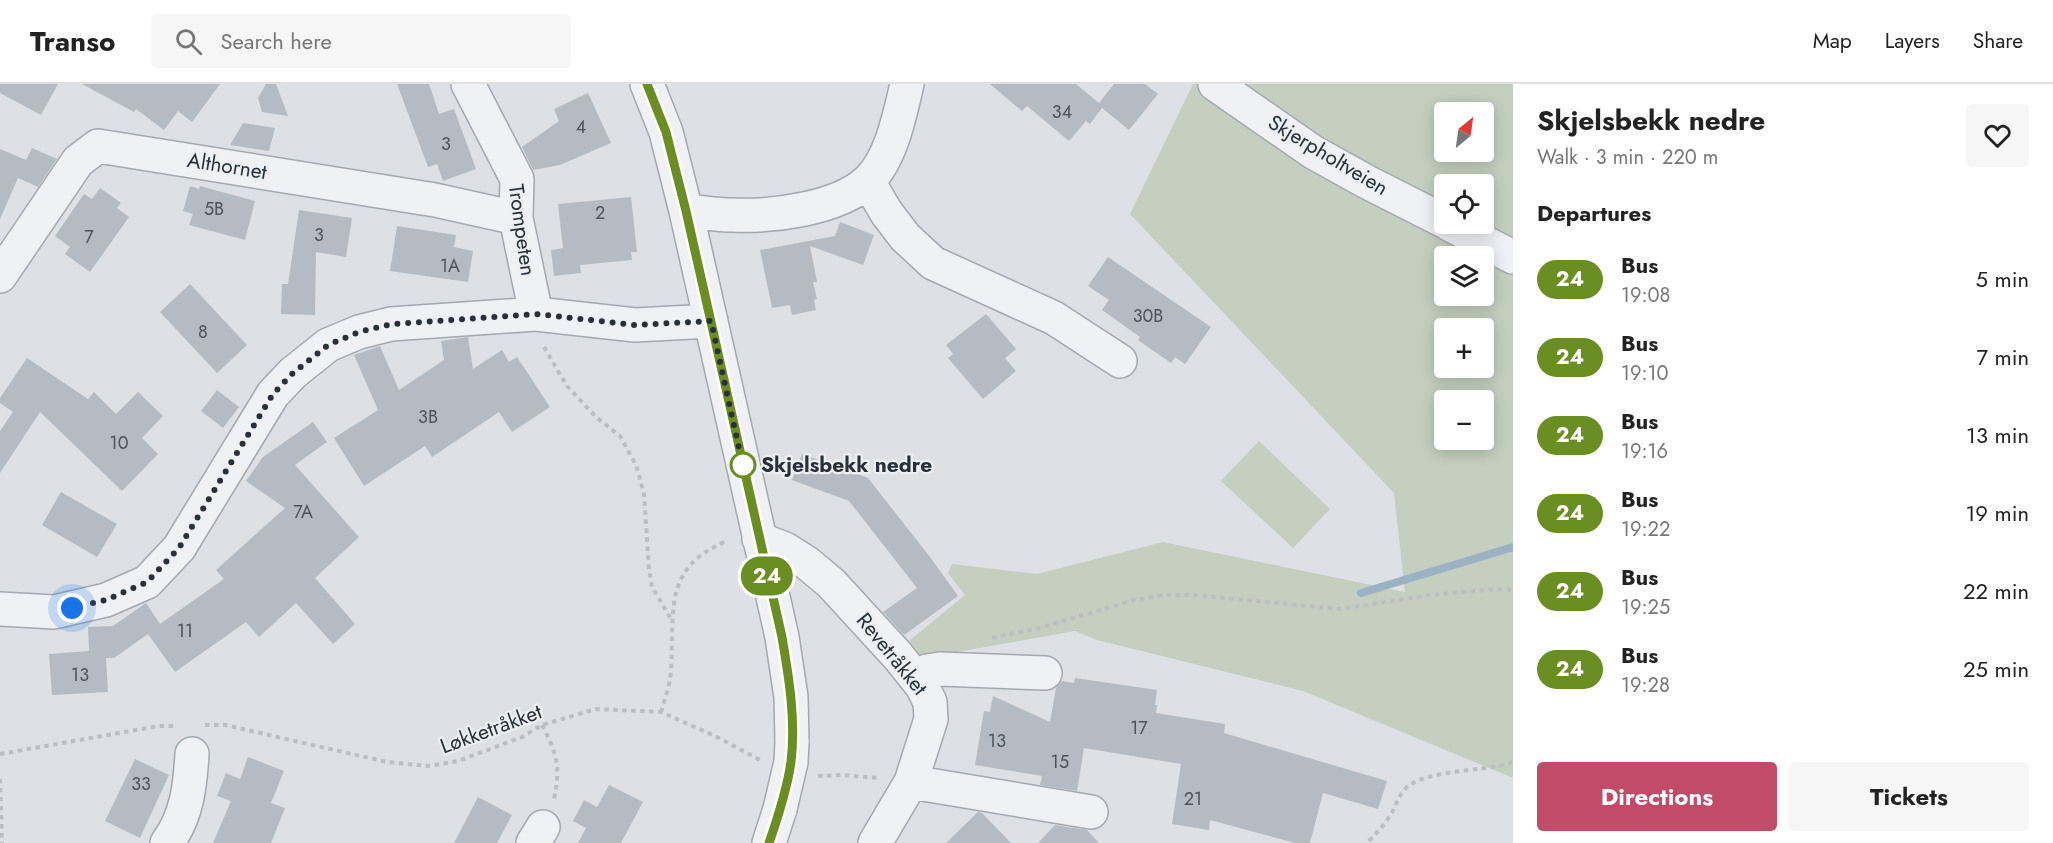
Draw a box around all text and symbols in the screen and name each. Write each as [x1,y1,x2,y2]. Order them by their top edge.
search box [151,14,571,68]
text: Transo [30,21,115,62]
icon: search [172,25,205,58]
text: Search here [220,25,332,57]
text: Map [1813,26,1852,56]
text: Layers [1885,26,1940,56]
text: Share [1973,26,2023,56]
house number: 34 [1052,99,1072,125]
text: Skjelsbekk nedre [1537,100,1765,141]
north arrow [1434,102,1494,162]
map controls [1434,102,1494,450]
button: heart [1966,104,2029,167]
street label: Skjerpholtveien [1262,107,1394,203]
house number: 4 [576,114,586,140]
house number: 3 [441,131,451,157]
text: Walk · 3 min · 220 m [1537,143,1718,172]
street label: Althornet [185,145,269,187]
button: locate [1434,174,1494,234]
street label: Trompeten [501,182,543,278]
house number: 5B [204,196,224,222]
text: Departures [1537,197,1651,229]
house number: 2 [595,200,605,226]
house number: 3 [314,222,324,248]
house number: 7 [84,224,94,250]
button: layers [1434,246,1494,306]
text: Bus [1621,249,1658,281]
house number: 1A [440,253,460,279]
text: 5 min [1976,263,2029,295]
text: 24 [1556,264,1584,294]
text: 19:08 [1621,281,1670,310]
house number: 30B [1133,303,1163,329]
button: + [1434,318,1494,378]
house number: 8 [198,319,208,345]
text: Bus [1621,327,1658,359]
text: 7 min [1976,341,2029,373]
text: 24 [1556,342,1584,372]
text: 19:10 [1621,359,1669,388]
button: − [1434,390,1494,450]
house number: 3B [418,404,438,430]
text: Bus [1621,405,1658,437]
text: 13 min [1966,419,2029,451]
text: 24 [1556,420,1584,450]
house number: 10 [110,430,129,456]
text: 19:16 [1621,437,1668,466]
place label: Skjelsbekk nedre [761,450,932,480]
marker: Skjelsbekk nedre [730,452,756,478]
text: Bus [1621,483,1658,515]
text: 19 min [1965,497,2029,529]
text: 24 [1556,498,1584,528]
house number: 7A [293,499,313,525]
text: 19:22 [1621,515,1670,544]
line badge: 24 [740,556,794,596]
text: 24 [753,561,781,591]
text: Bus [1621,561,1658,593]
text: 22 min [1963,575,2029,607]
text: 24 [1556,576,1584,606]
your location [57,593,87,623]
text: 19:25 [1621,593,1670,622]
street label: Revetråkket [849,606,935,702]
house number: 11 [177,618,193,644]
text: Bus [1621,639,1658,671]
text: 25 min [1963,653,2029,685]
text: 24 [1556,654,1584,684]
house number: 13 [71,662,89,688]
text: 19:28 [1621,671,1670,700]
street label: Løkketråkket [436,697,546,761]
house number: 17 [1130,715,1148,741]
house number: 13 [988,728,1006,754]
house number: 15 [1051,749,1069,775]
button: Directions [1537,762,1777,831]
button: Tickets [1789,762,2029,831]
house number: 33 [131,771,151,797]
house number: 21 [1184,786,1202,812]

